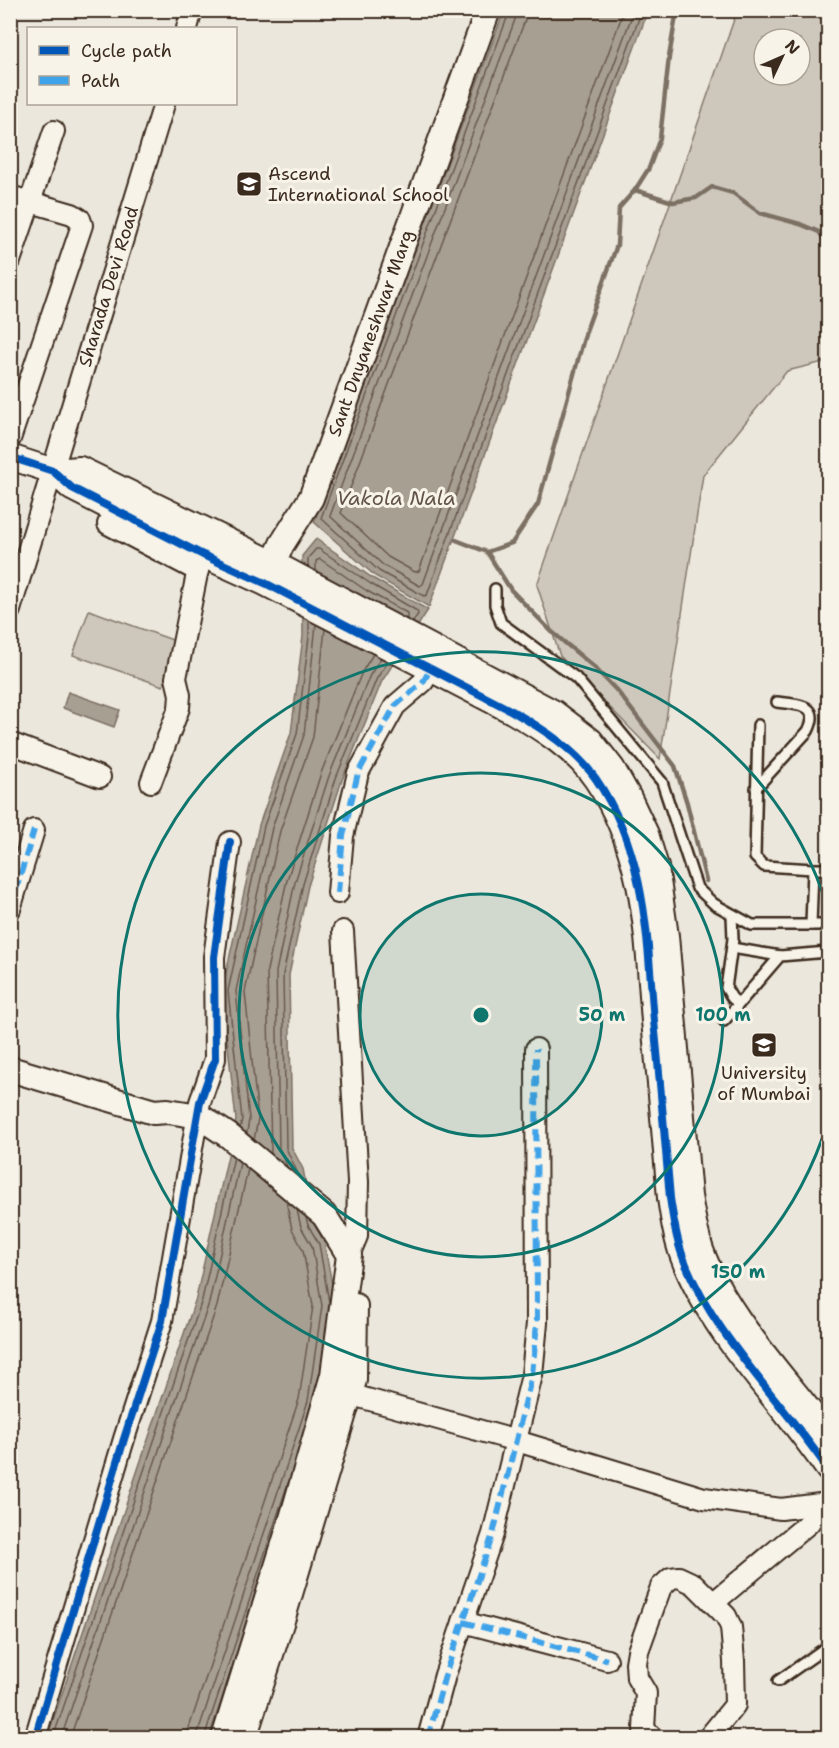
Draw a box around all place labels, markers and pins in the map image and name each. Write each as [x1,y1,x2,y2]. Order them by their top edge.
place label: Ascend International School [268,162,449,207]
school or university icon: Ascend International School [234,169,264,199]
centre of rings [471,1005,491,1025]
school or university icon: University of Mumbai [749,1030,779,1060]
place label: University of Mumbai [717,1061,811,1106]

